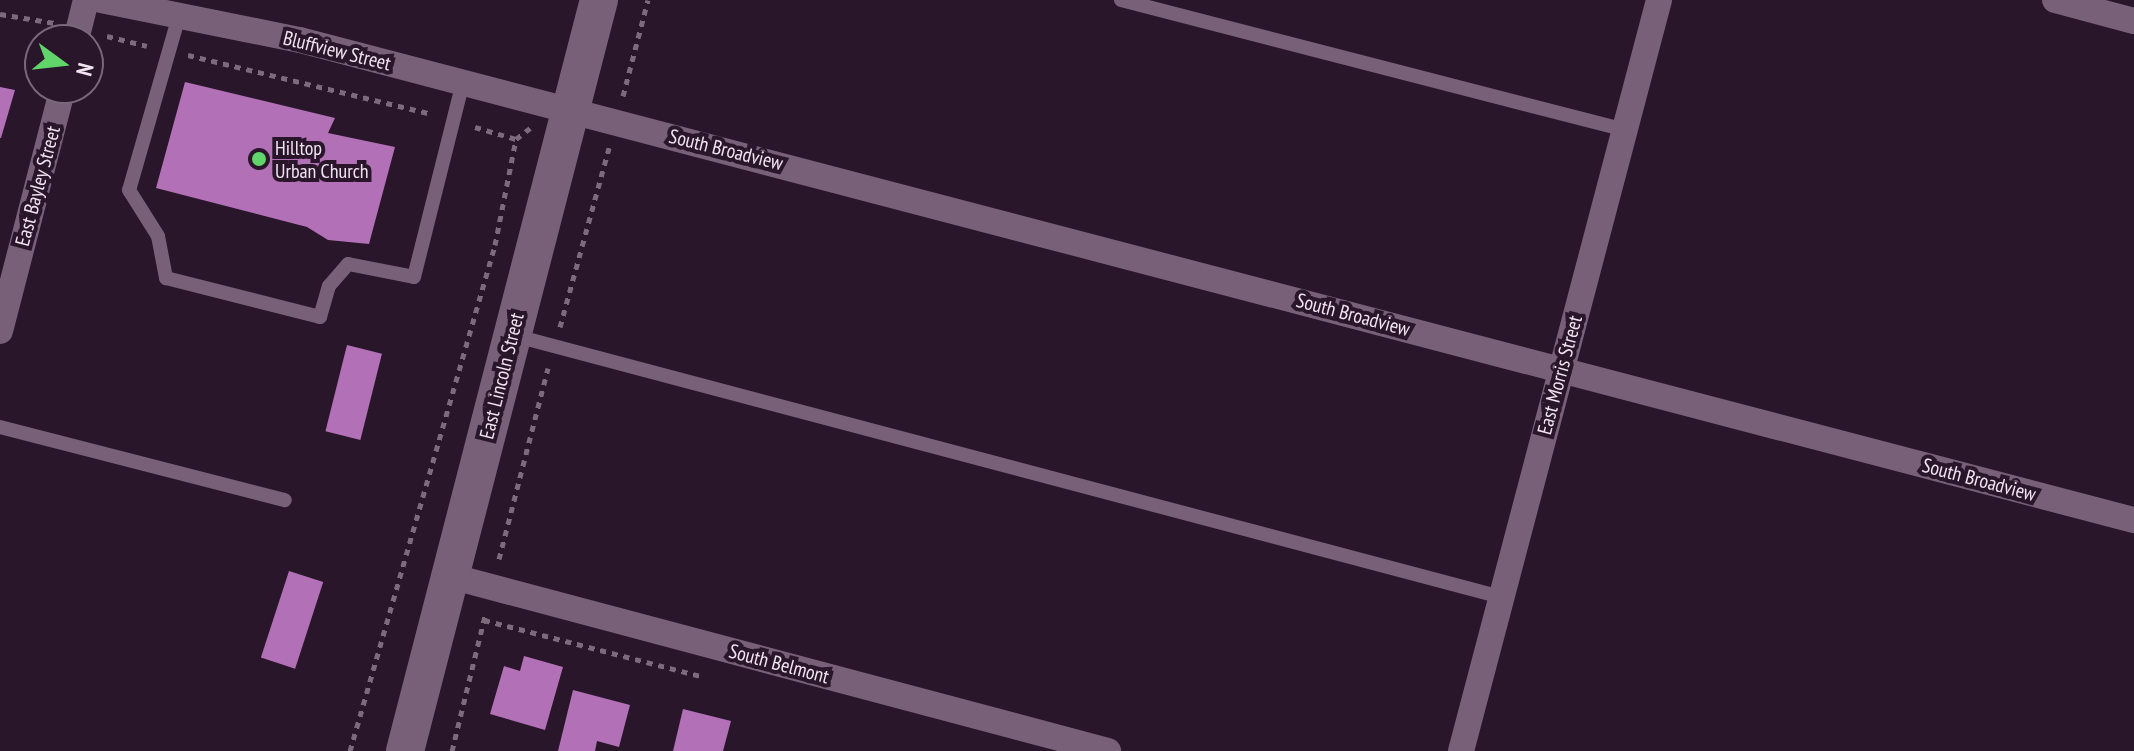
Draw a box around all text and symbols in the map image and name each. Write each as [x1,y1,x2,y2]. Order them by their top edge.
north arrow [24,24,104,104]
street label: Bluffview Street [280,26,394,76]
text: N [70,60,100,79]
street label: East Bayley Street [10,123,66,249]
street label: South Broadview [667,124,785,176]
place label: Hilltop Urban Church [275,136,369,183]
marker: Hilltop Urban Church [250,150,268,168]
street label: South Broadview [1294,288,1412,342]
street label: East Lincoln Street [475,311,529,441]
street label: East Morris Street [1533,313,1587,437]
street label: South Broadview [1920,453,2038,507]
street label: South Belmont [726,639,832,689]

